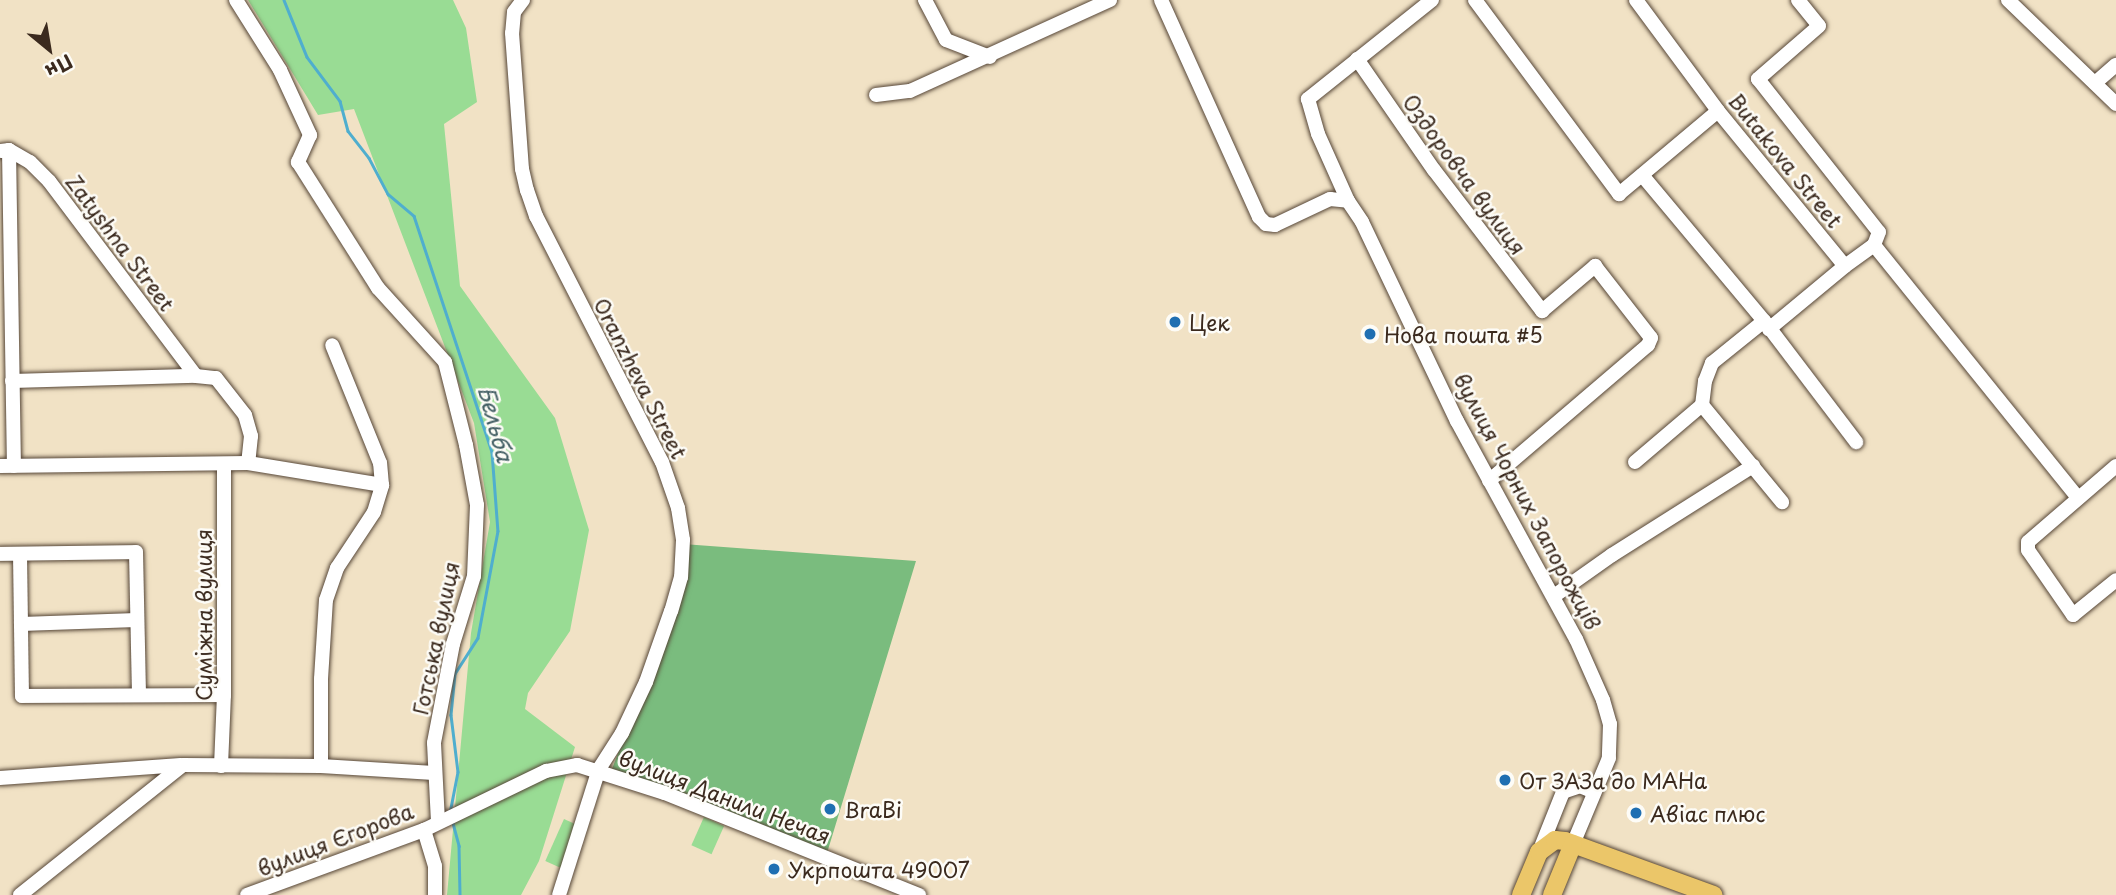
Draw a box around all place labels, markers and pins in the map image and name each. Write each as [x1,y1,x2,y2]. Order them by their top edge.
place label: Цек [1189,309,1230,335]
marker: Цек [1167,314,1183,330]
place label: Нова пошта #5 [1384,321,1544,347]
marker: Нова пошта #5 [1362,326,1378,342]
place label: От ЗАЗа до МАНа [1519,767,1711,793]
marker: От ЗАЗа до МАНа [1497,772,1513,788]
place label: BraBi [844,796,902,822]
place label: Авіас плюс [1650,800,1767,826]
marker: BraBi [822,801,838,817]
marker: Авіас плюс [1628,805,1644,821]
place label: Укрпошта 49007 [788,856,970,882]
marker: Укрпошта 49007 [766,861,782,877]

